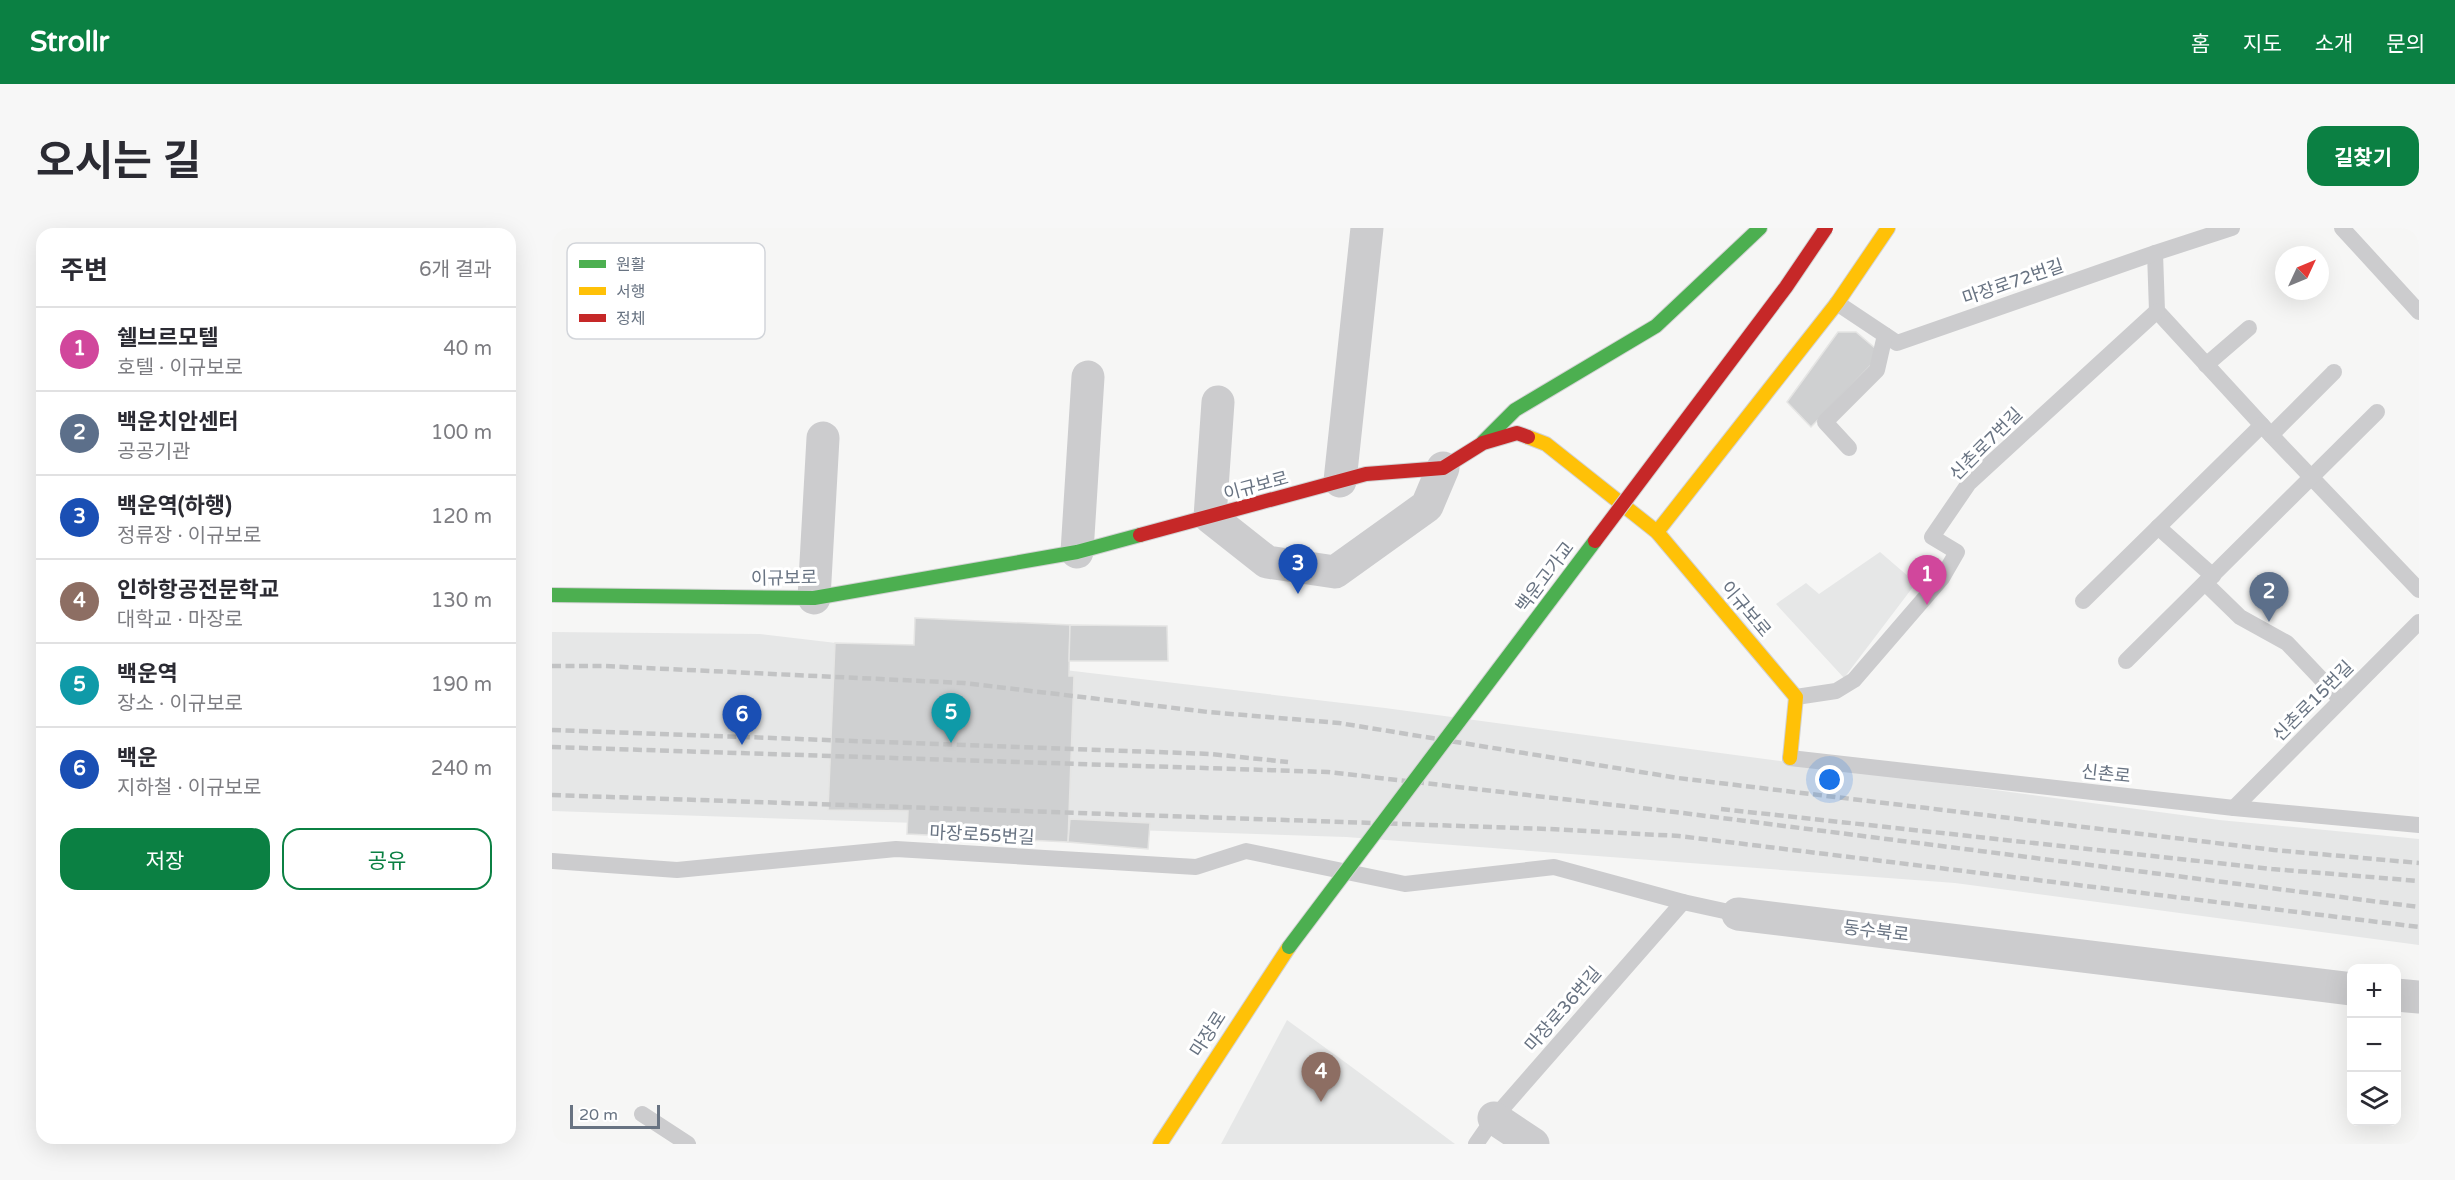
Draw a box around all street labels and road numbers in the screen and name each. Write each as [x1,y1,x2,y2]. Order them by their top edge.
street label: 마장로72번길 [1960,254,2066,310]
street label: 신촌로7번길 [1945,403,2027,485]
street label: 이규보로 [1221,467,1291,505]
street label: 백운고가교 [1511,537,1579,617]
street label: 이규보로 [751,566,817,590]
street label: 이규보로 [1716,577,1776,641]
street label: 신촌로15번길 [2268,656,2358,746]
street label: 신촌로 [2080,760,2132,788]
street label: 마장로55번길 [929,821,1035,849]
street label: 동수북로 [1842,916,1910,946]
street label: 마장로36번길 [1520,962,1606,1056]
street label: 마장로 [1185,1007,1231,1061]

